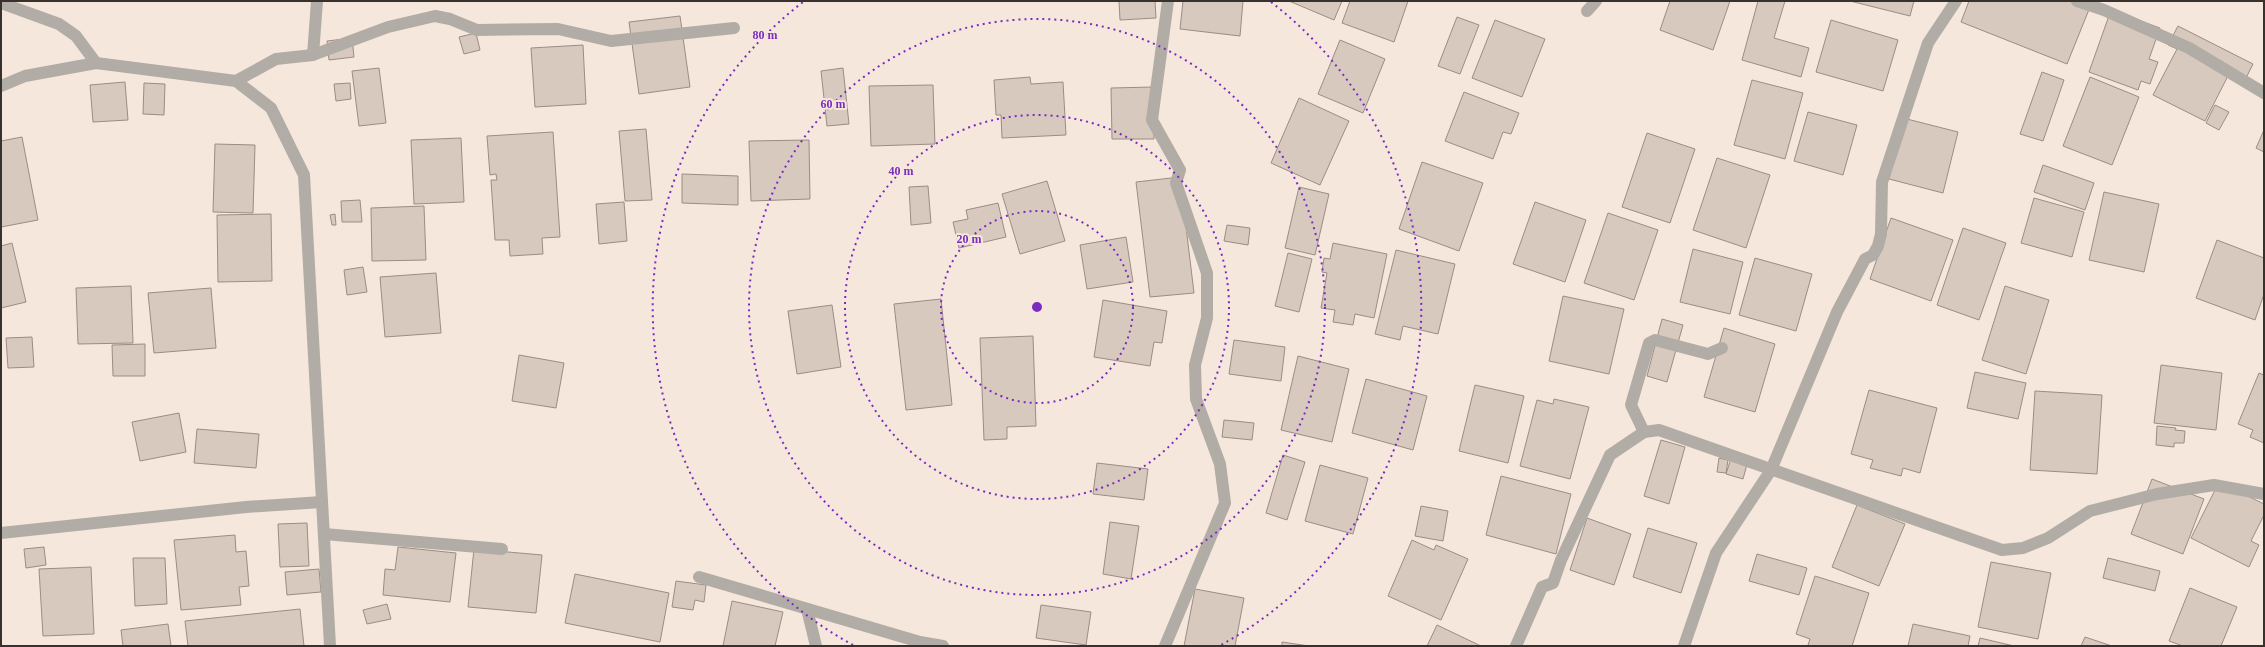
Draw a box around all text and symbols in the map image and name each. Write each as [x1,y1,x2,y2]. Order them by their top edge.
text: 80 m [753,28,778,42]
text: 60 m [821,97,846,111]
text: 40 m [889,164,914,178]
text: 20 m [957,232,982,246]
centre of rings [1030,300,1044,314]

